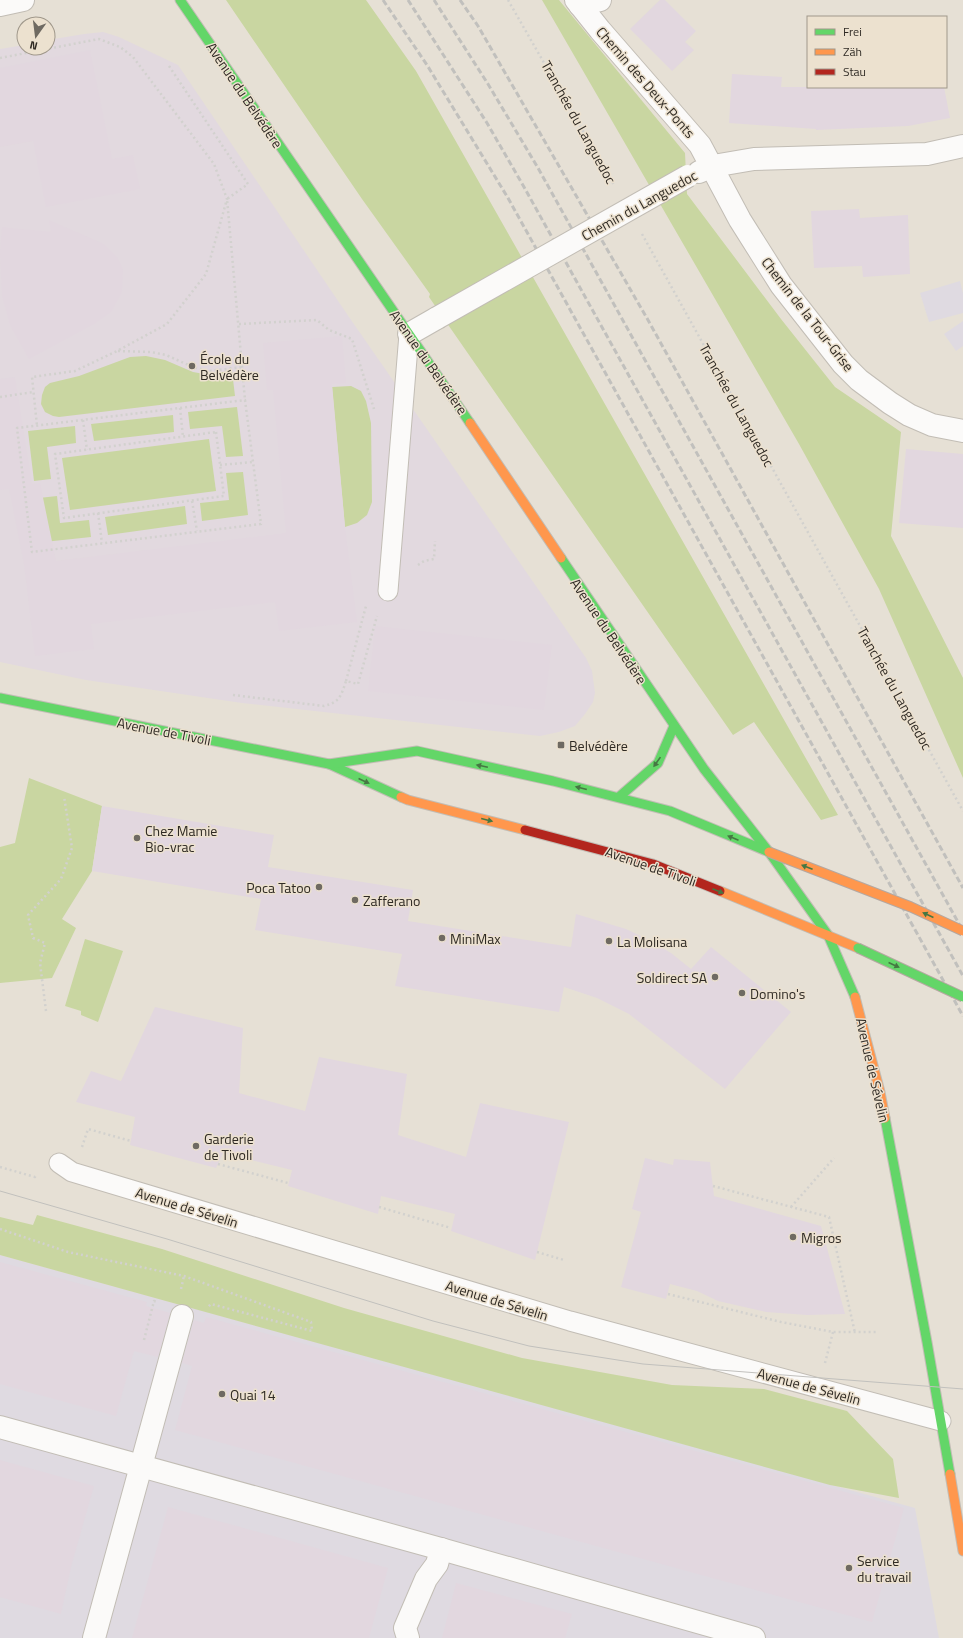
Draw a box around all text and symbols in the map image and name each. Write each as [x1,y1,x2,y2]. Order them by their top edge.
north arrow [16,16,56,56]
legend [807,16,947,88]
street label: Chemin des Deux-Ponts [592,22,700,142]
text: Frei [843,22,862,41]
text: N [28,37,39,54]
street label: Avenue du Belvédère [202,38,288,152]
text: Zäh [843,42,862,61]
street label: Tranchée du Languedoc [536,56,622,188]
text: Stau [843,62,866,81]
street label: Chemin du Languedoc [577,164,701,246]
street label: Chemin de la Tour-Grise [757,252,859,376]
street label: Avenue du Belvédère [385,305,473,419]
street label: Tranchée du Languedoc [694,339,780,471]
place label: École du Belvédère [200,348,259,385]
marker: École du Belvédère [187,361,197,371]
street label: Avenue du Belvédère [566,574,652,688]
street label: Tranchée du Languedoc [852,622,938,754]
street label: Avenue de Tivoli [115,712,213,750]
place label: Belvédère [569,735,628,756]
marker: Belvédère [556,740,566,750]
one-way arrow [653,756,661,767]
one-way arrow [476,762,488,768]
one-way arrow [358,777,370,784]
one-way arrow [575,784,587,790]
one-way arrow [481,817,493,823]
place label: Chez Mamie Bio-vrac [145,820,217,857]
marker: Chez Mamie Bio-vrac [132,833,142,843]
one-way arrow [727,834,739,840]
street label: Avenue de Tivoli [603,841,699,891]
one-way arrow [800,863,812,869]
place label: Poca Tatoo [246,877,311,898]
marker: Poca Tatoo [314,882,324,892]
one-way arrow [713,888,725,894]
place label: Zafferano [363,890,421,911]
marker: Zafferano [350,895,360,905]
one-way arrow [922,912,933,918]
place label: MiniMax [450,928,501,949]
place label: La Molisana [617,931,687,952]
marker: MiniMax [437,933,447,943]
marker: La Molisana [604,936,614,946]
one-way arrow [888,962,899,968]
place label: Soldirect SA [637,967,708,988]
marker: Soldirect SA [710,972,720,982]
place label: Domino's [750,983,805,1004]
marker: Domino's [737,988,747,998]
street label: Avenue de Sévelin [851,1016,895,1124]
place label: Garderie de Tivoli [204,1128,254,1165]
marker: Garderie de Tivoli [191,1141,201,1151]
street label: Avenue de Sévelin [133,1181,241,1233]
place label: Migros [801,1227,842,1248]
marker: Migros [788,1232,798,1242]
street label: Avenue de Sévelin [443,1274,551,1326]
street label: Avenue de Sévelin [755,1362,863,1410]
place label: Quai 14 [230,1384,276,1405]
marker: Quai 14 [217,1389,227,1399]
place label: Service du travail [857,1550,912,1587]
marker: Service du travail [844,1563,854,1573]

